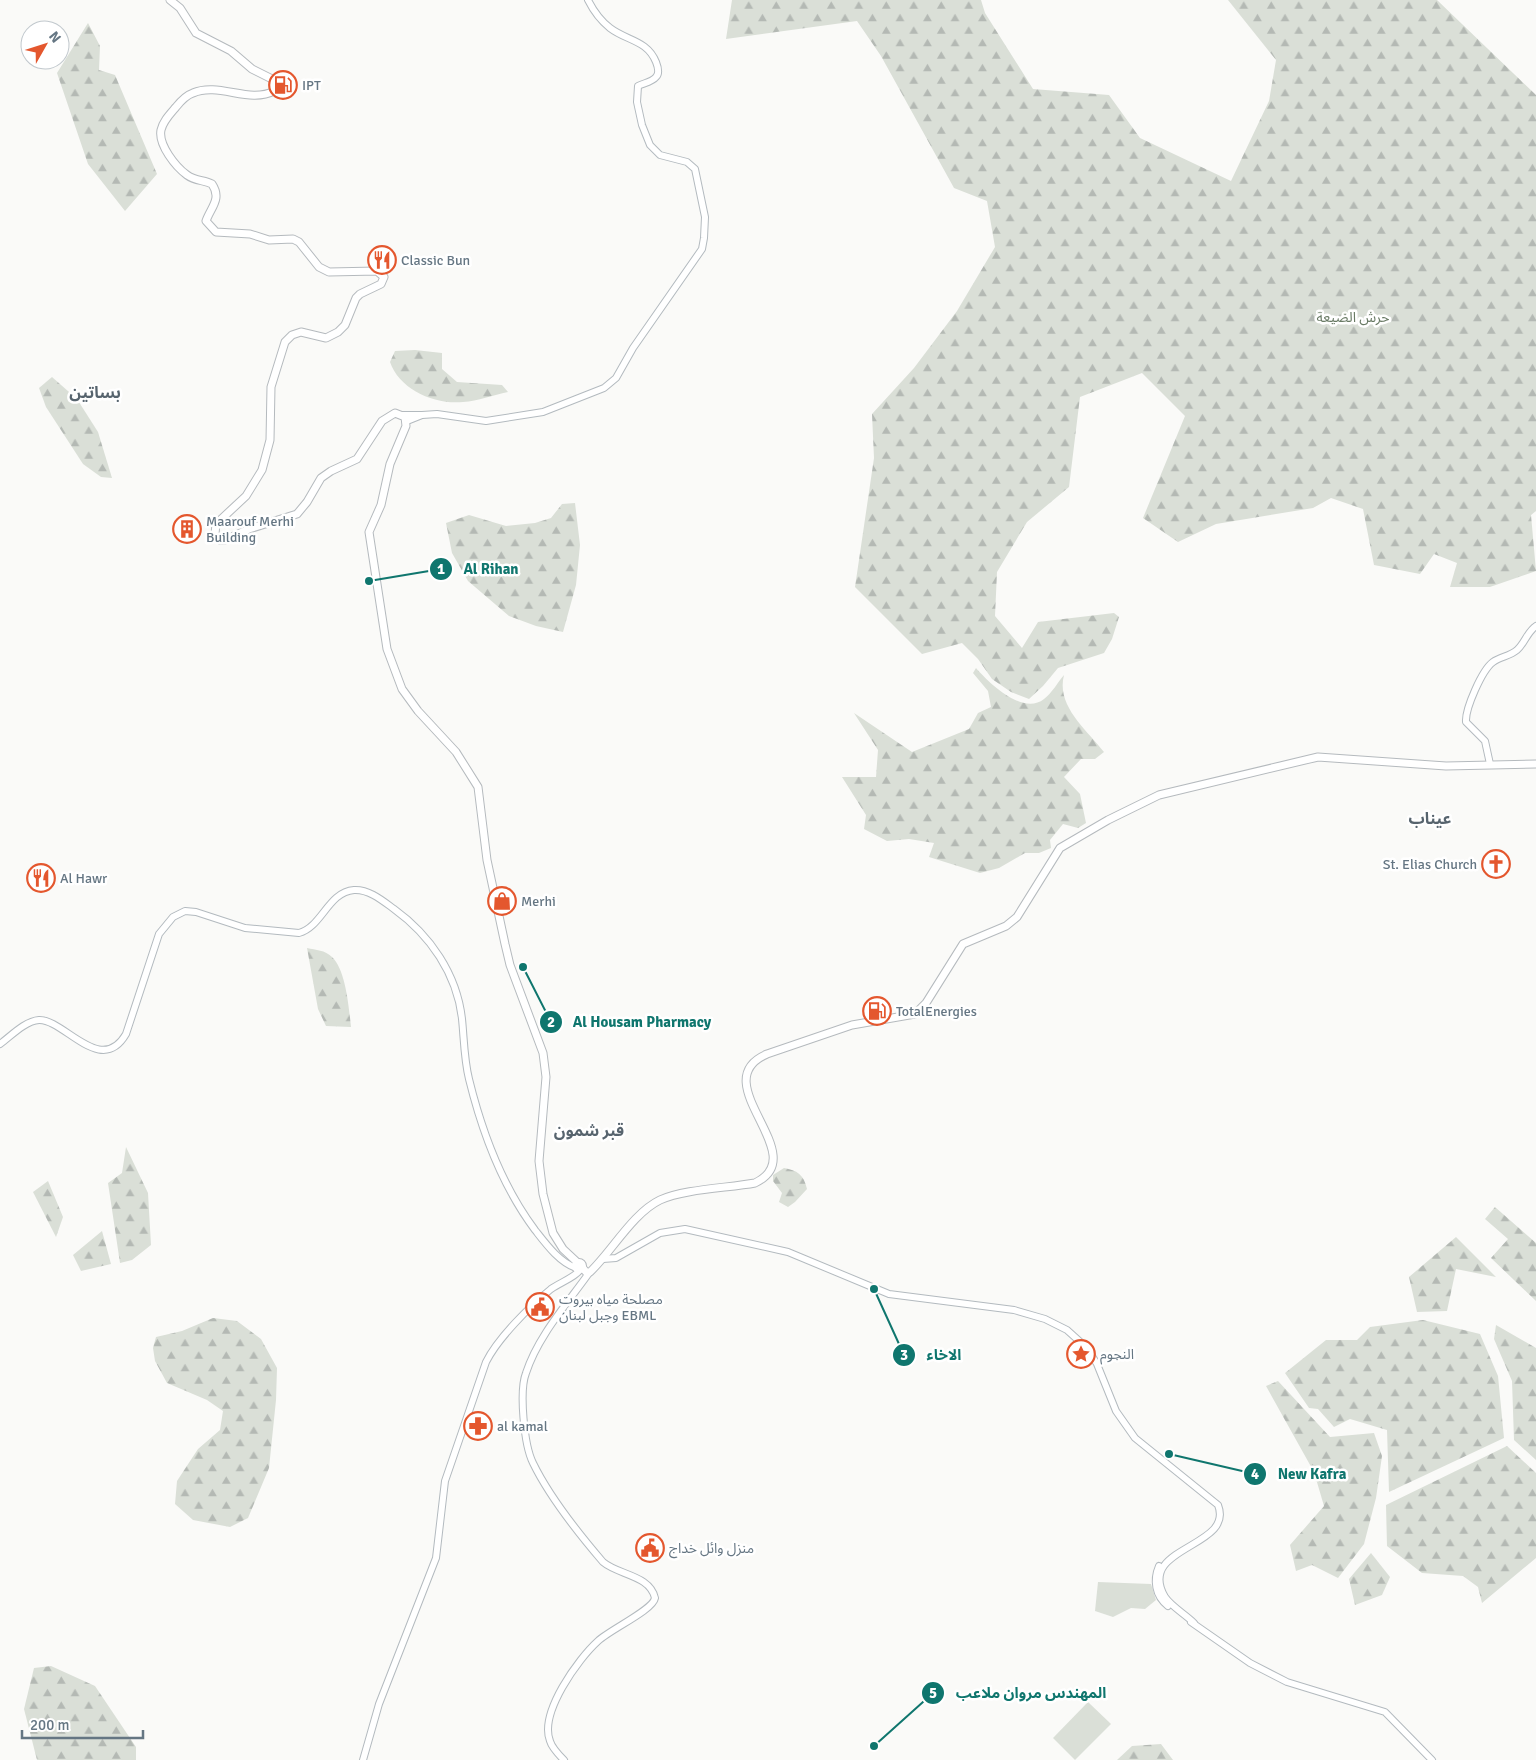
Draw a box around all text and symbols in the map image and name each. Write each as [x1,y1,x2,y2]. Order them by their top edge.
north arrow [20,20,70,70]
text: N [45,28,64,46]
fuel station icon: IPT [268,70,298,100]
place label: IPT [302,77,321,94]
restaurant icon: Classic Bun [367,245,397,275]
place label: Classic Bun [401,252,470,269]
park label: حرش الضيعة [1317,309,1389,326]
district label: بساتين [69,383,121,403]
place label: Maarouf Merhi Building [206,513,294,546]
building icon: Maarouf Merhi Building [172,514,202,544]
callout: Al Rihan [429,554,529,584]
text: 1 [437,560,445,578]
text: Al Rihan [463,560,519,578]
district label: عيناب [1408,809,1452,829]
church icon: St. Elias Church [1481,849,1511,879]
place label: St. Elias Church [1383,856,1477,873]
restaurant icon: Al Hawr [26,863,56,893]
place label: Al Hawr [60,870,108,887]
shop icon: Merhi [487,886,517,916]
place label: Merhi [521,893,556,910]
fuel station icon: TotalEnergies [862,996,892,1026]
place label: TotalEnergies [896,1003,977,1020]
callout: Al Housam Pharmacy [538,1007,722,1037]
text: 2 [547,1013,555,1031]
text: Al Housam Pharmacy [573,1013,712,1031]
district label: قبر شمون [554,1121,624,1141]
place label: مصلحة مياه بيروت وجبل لبنان EBML [559,1291,663,1324]
public building icon: مصلحة مياه بيروت وجبل لبنان EBML [525,1292,555,1322]
place icon: النجوم [1066,1339,1096,1369]
callout: الاخاء [891,1340,971,1370]
text: 3 [900,1346,908,1364]
text: الاخاء [927,1346,961,1364]
place label: النجوم [1100,1346,1134,1365]
pharmacy icon: al kamal [463,1411,493,1441]
place label: al kamal [497,1418,548,1435]
callout: New Kafra [1242,1459,1356,1489]
text: 4 [1251,1465,1259,1483]
text: New Kafra [1278,1465,1347,1483]
public building icon: منزل وائل خداج [635,1533,665,1563]
place label: منزل وائل خداج [669,1540,754,1559]
callout: المهندس مروان ملاعب [921,1678,1116,1708]
text: 5 [929,1684,937,1702]
text: المهندس مروان ملاعب [956,1684,1106,1702]
scale bar [22,1708,144,1740]
text: 200 m [30,1716,70,1734]

